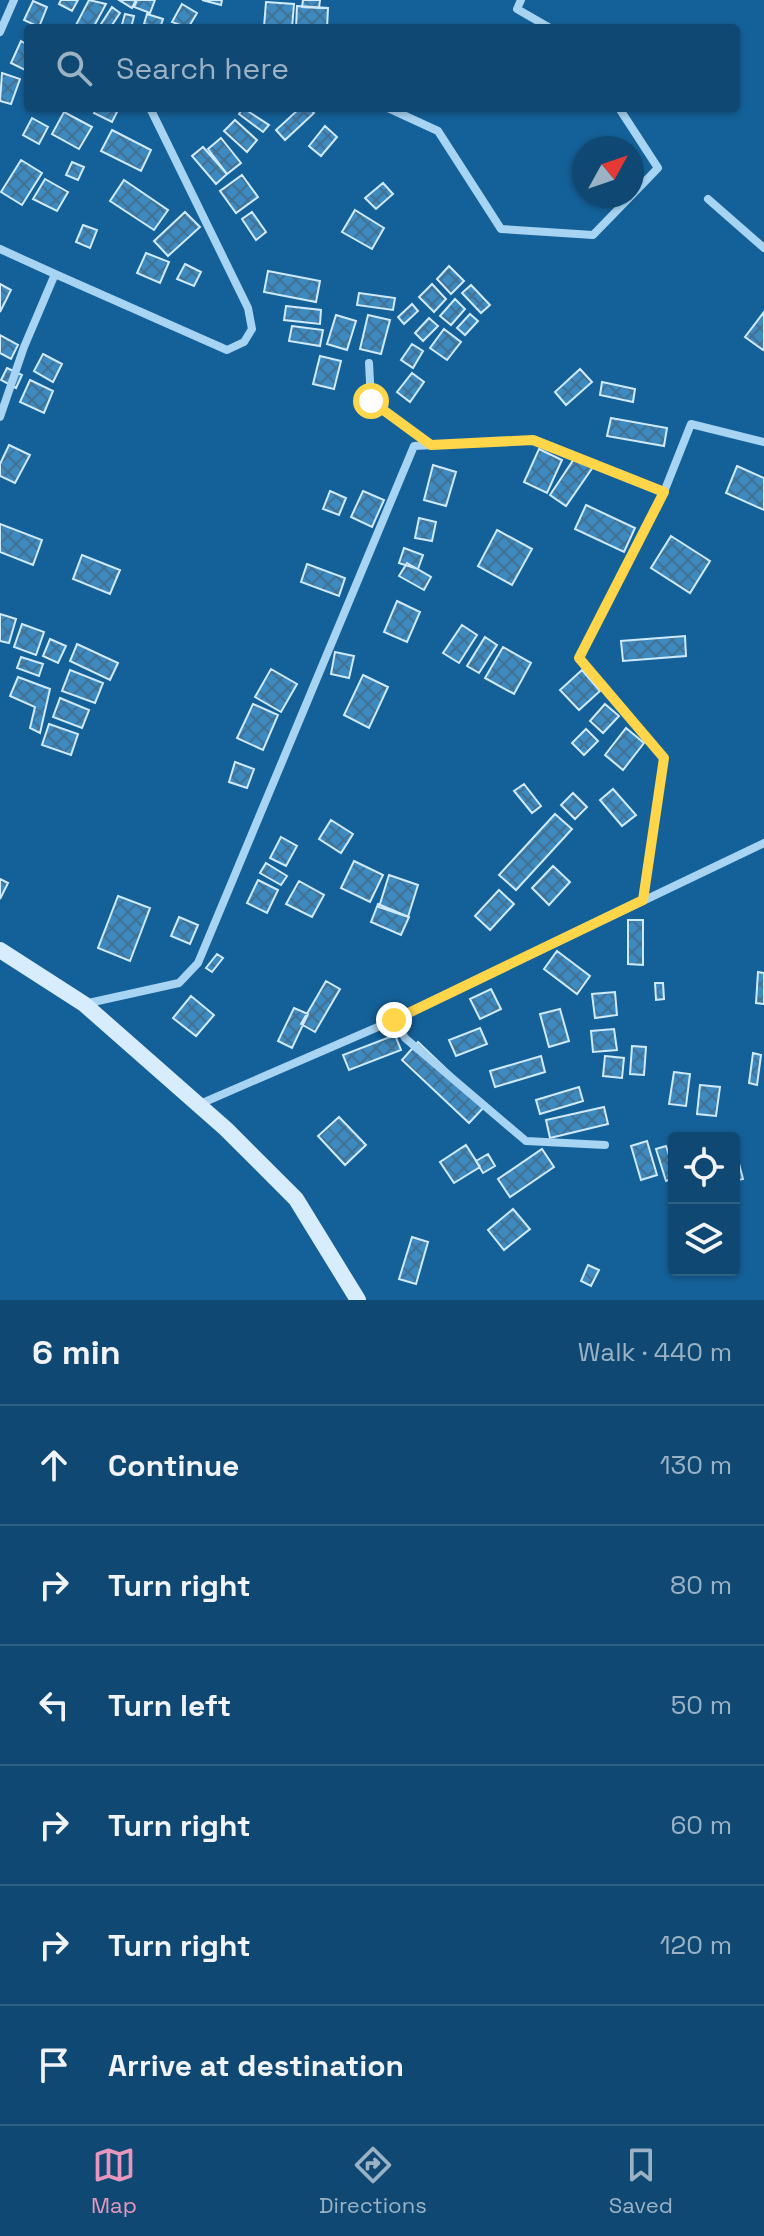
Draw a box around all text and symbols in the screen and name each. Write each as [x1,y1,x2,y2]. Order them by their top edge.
search box [24,24,740,112]
icon: search [52,46,96,90]
text: Search here [116,49,289,88]
north arrow [572,136,644,208]
route start [353,383,389,419]
route end [376,1002,412,1038]
map controls [668,1132,740,1276]
button: locate [668,1132,740,1204]
button: layers [668,1204,740,1276]
text: 6 min [32,1331,121,1374]
text: Walk · 440 m [578,1335,732,1369]
icon: ahead [32,1443,76,1487]
text: Continue [108,1446,239,1485]
text: 130 m [660,1448,732,1482]
icon: right [32,1563,76,1607]
text: Turn right [108,1566,251,1605]
text: 80 m [670,1568,732,1602]
icon: left [32,1683,76,1727]
text: Turn left [108,1686,231,1725]
text: 50 m [671,1688,732,1722]
icon: right [32,1803,76,1847]
text: Turn right [108,1806,251,1845]
text: 60 m [670,1808,732,1842]
icon: right [32,1923,76,1967]
text: Turn right [108,1926,251,1965]
text: 120 m [660,1928,732,1962]
icon: arrive [32,2043,76,2087]
text: Arrive at destination [108,2046,404,2085]
tab: Map [91,2143,137,2219]
tab: Directions [319,2143,427,2219]
tab: Saved [609,2143,673,2219]

